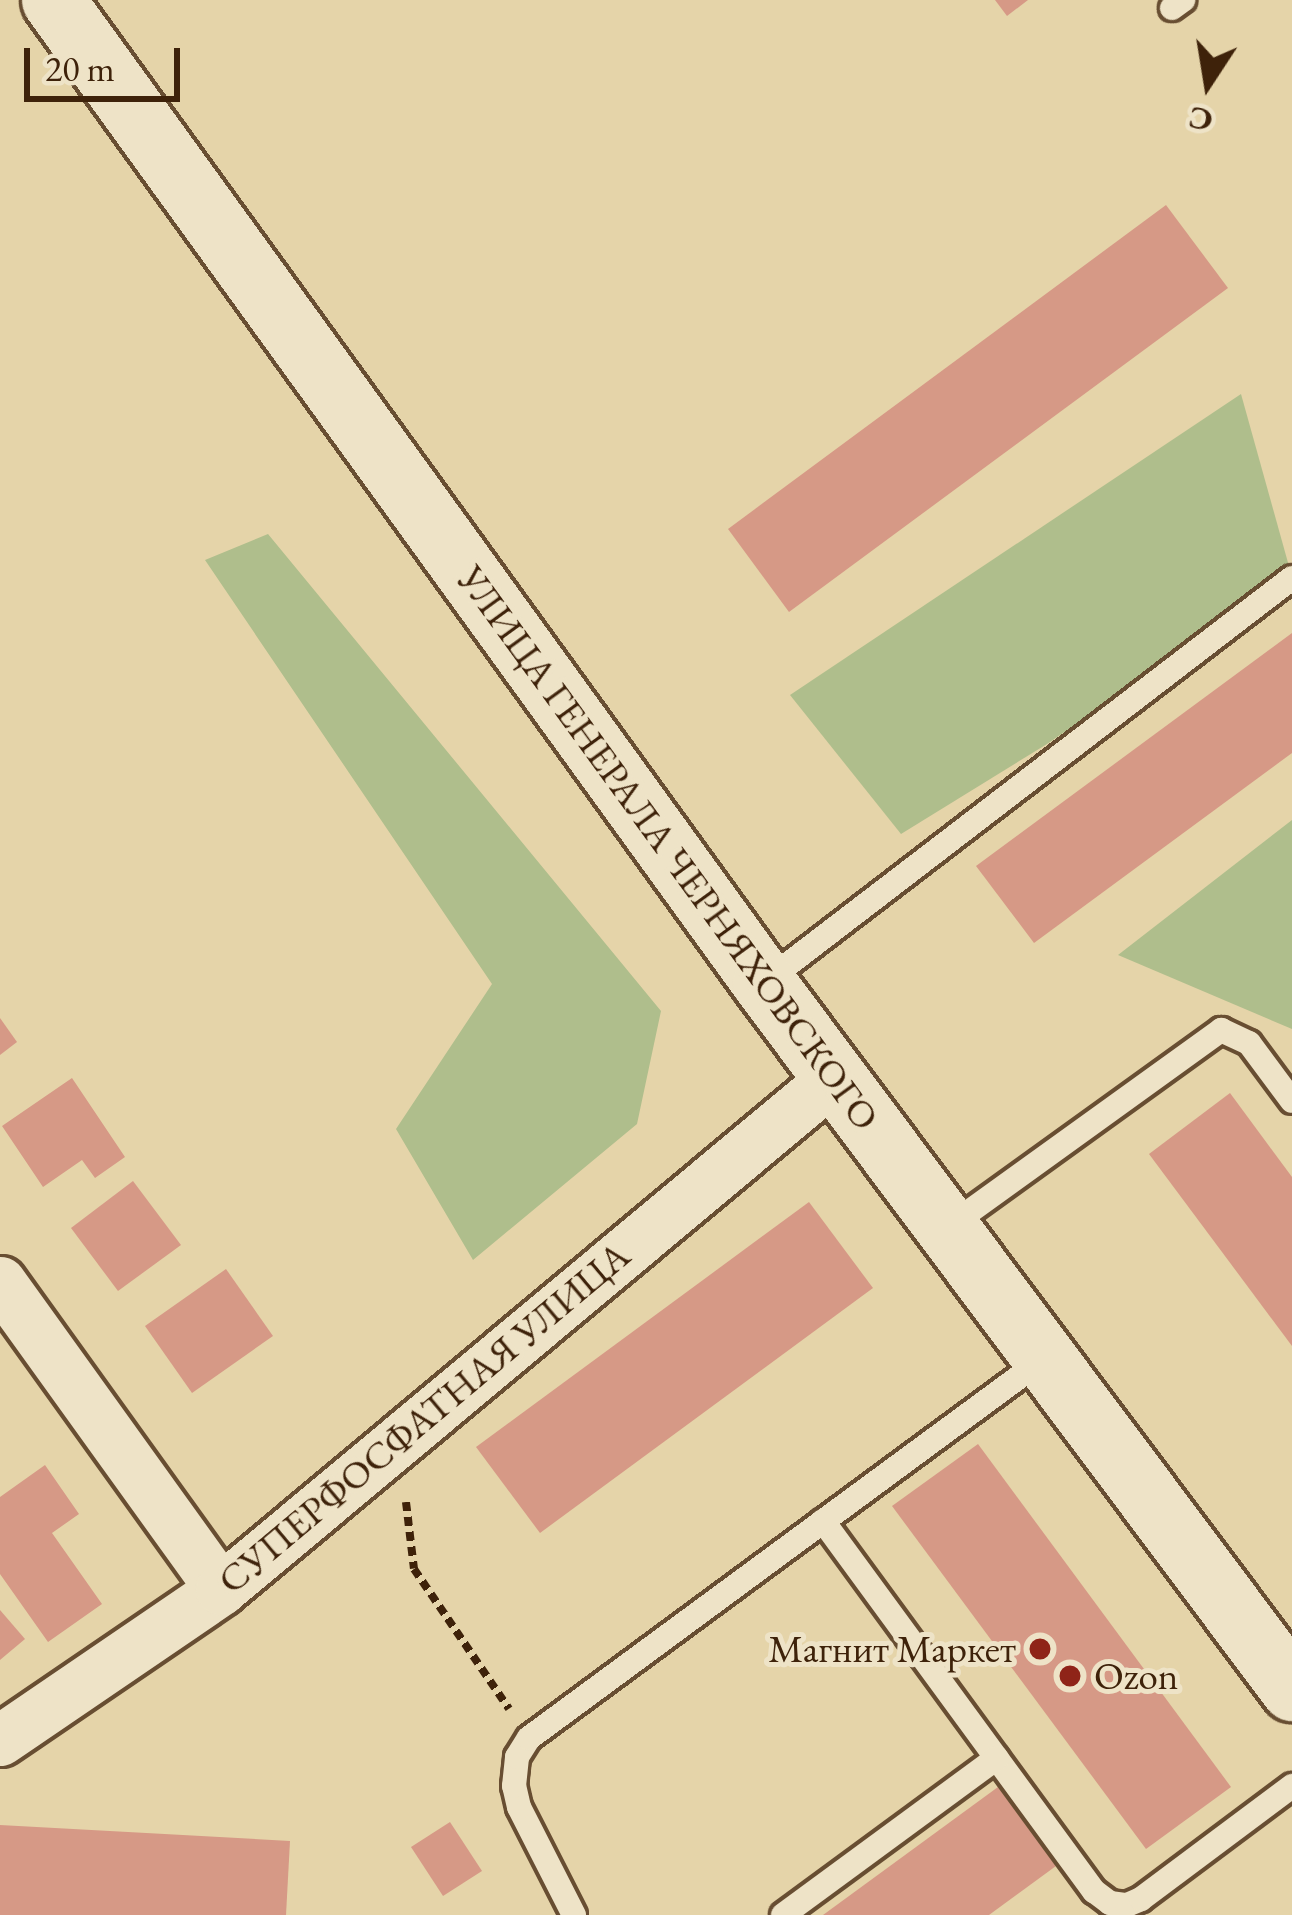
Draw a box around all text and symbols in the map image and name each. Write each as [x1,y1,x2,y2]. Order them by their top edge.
scale bar [30,24,186,98]
north arrow [1148,24,1268,144]
text: 20 m [45,45,115,92]
text: С [1184,96,1216,143]
street label: УЛИЦА ГЕНЕРАЛА ЧЕРНЯХОВСКОГО [447,556,889,1140]
street label: СУПЕРФОСФАТНАЯ УЛИЦА [209,1232,639,1604]
place label: Магнит Маркет [768,1626,1016,1672]
marker: Магнит Маркет [1027,1636,1053,1662]
place label: Ozon [1094,1653,1178,1699]
marker: Ozon [1057,1663,1083,1689]

